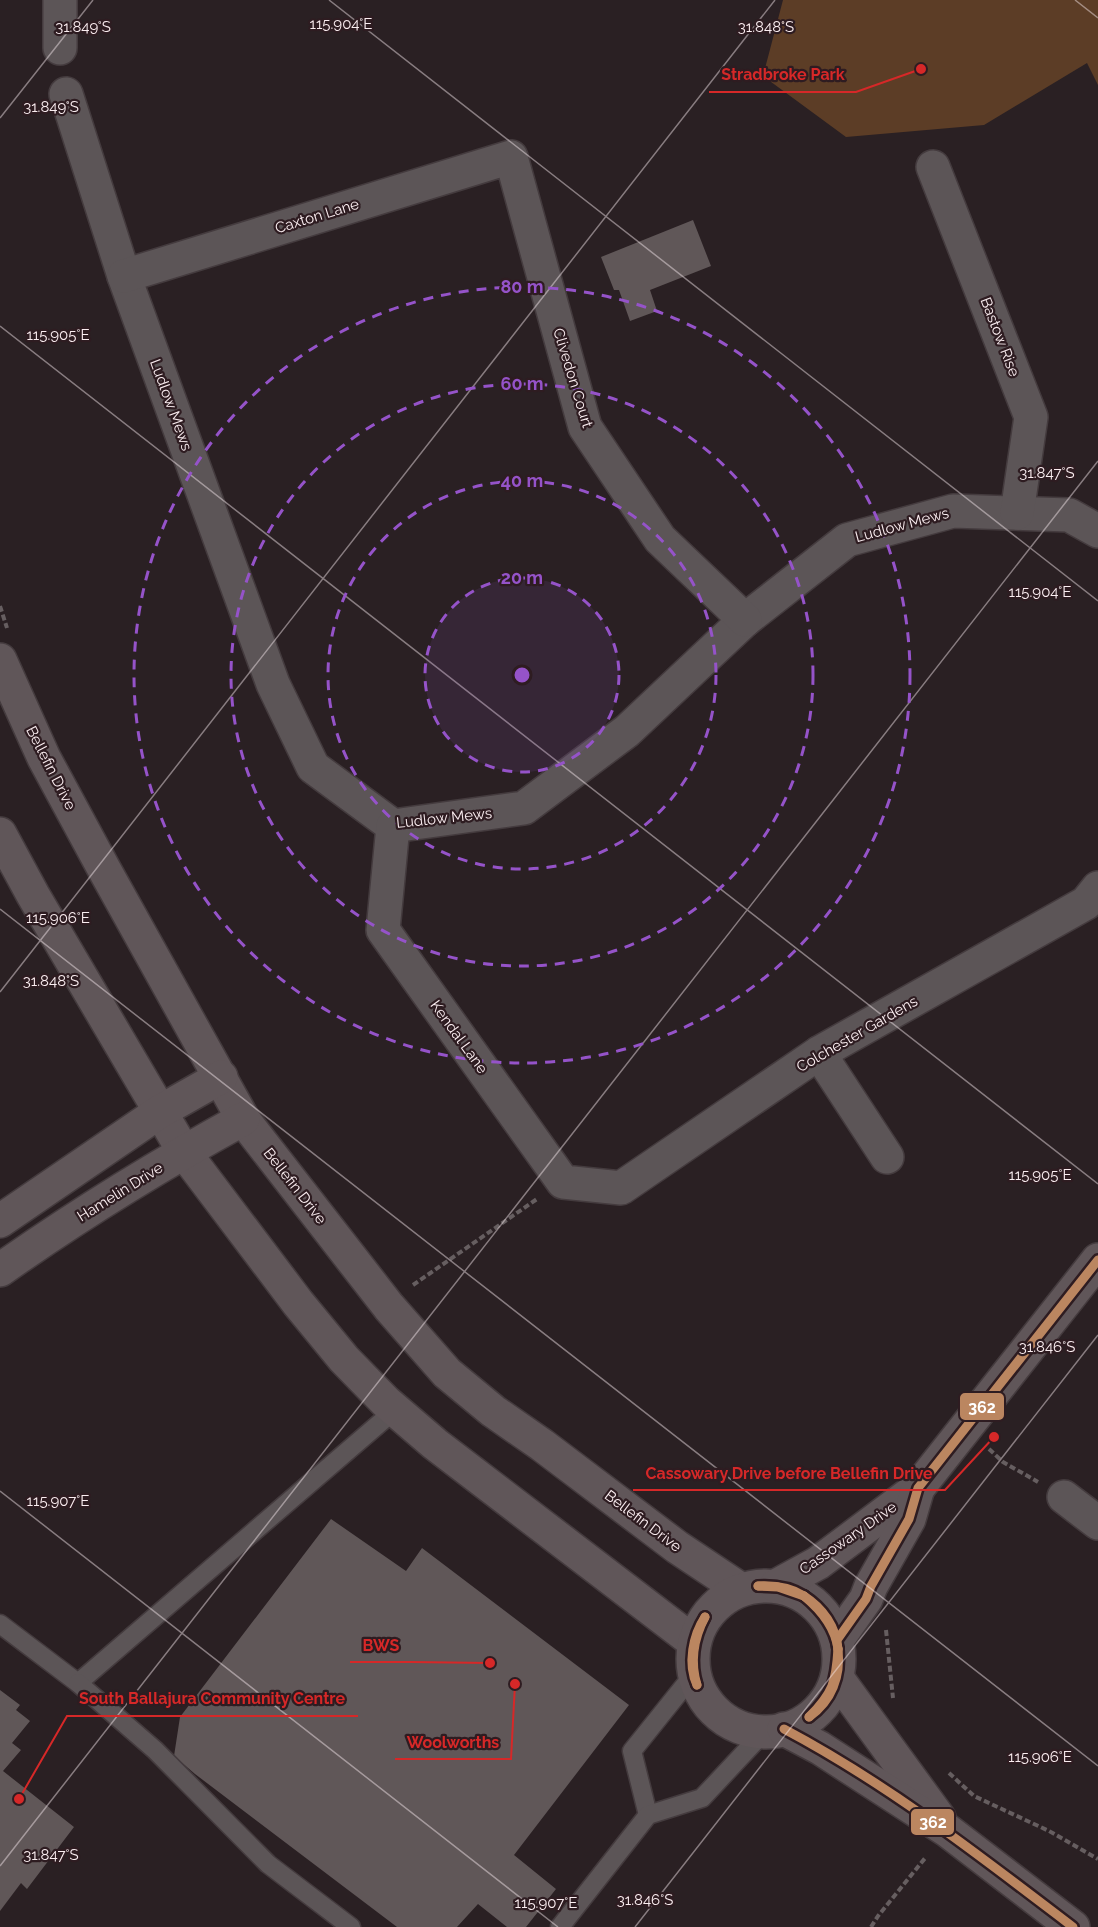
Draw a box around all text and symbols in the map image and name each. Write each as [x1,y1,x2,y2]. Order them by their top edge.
text: 115.904°E [310,15,372,33]
text: 31.849°S [55,18,111,36]
text: 31.848°S [738,18,794,36]
callout: Stradbroke Park [709,58,856,92]
text: Stradbroke Park [721,65,845,84]
text: 31.849°S [23,98,79,116]
street label: Caxton Lane [273,195,361,237]
text: 80 m [500,276,544,297]
street label: Bastow Rise [977,295,1023,379]
text: 115.905°E [26,326,90,344]
street label: Clivedon Court [549,326,597,430]
street label: Ludlow Mews [146,357,196,453]
text: 60 m [500,373,544,394]
text: 31.847°S [1019,464,1075,482]
text: 40 m [501,470,543,491]
street label: Ludlow Mews [853,504,951,546]
text: 20 m [501,567,543,588]
text: 115.904°E [1009,583,1071,601]
centre of rings [512,665,532,685]
street label: Bellefin Drive [22,723,80,813]
street label: Ludlow Mews [395,804,493,832]
text: 115.906°E [26,909,90,927]
text: 31.848°S [23,972,79,990]
street label: Colchester Gardens [793,992,921,1076]
street label: Kendal Lane [426,997,492,1077]
street label: Bellefin Drive [260,1144,330,1228]
street label: Hamelin Drive [74,1158,166,1225]
text: 115.905°E [1008,1166,1072,1184]
text: 31.846°S [1019,1338,1075,1356]
line badge: 362 [959,1392,1005,1421]
text: 362 [968,1398,996,1417]
callout: Cassowary Drive before Bellefin Drive [633,1456,945,1490]
text: Cassowary Drive before Bellefin Drive [645,1464,933,1483]
street label: Bellefin Drive [601,1486,685,1556]
text: 115.907°E [27,1492,89,1510]
street label: Cassowary Drive [796,1498,900,1578]
callout: BWS [350,1628,411,1662]
text: BWS [363,1636,400,1655]
callout: South Ballajura Community Centre [67,1682,358,1716]
text: South Ballajura Community Centre [79,1689,345,1708]
callout: Woolworths [395,1725,511,1759]
text: Woolworths [407,1733,499,1752]
text: 115.906°E [1008,1748,1072,1766]
line badge: 362 [910,1808,955,1836]
text: 362 [919,1813,947,1832]
text: 31.847°S [23,1846,79,1864]
text: 31.846°S [617,1891,673,1909]
text: 115.907°E [515,1894,577,1912]

